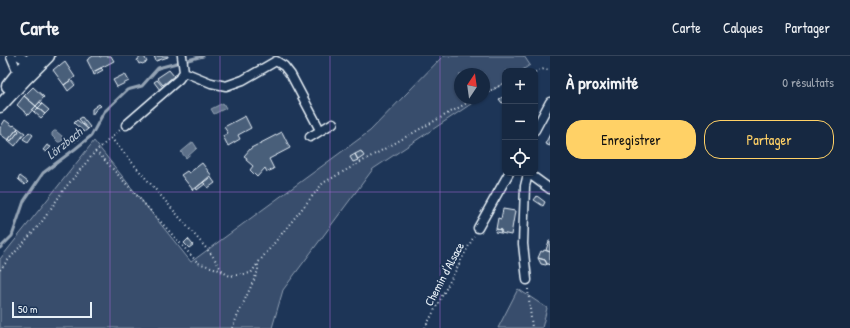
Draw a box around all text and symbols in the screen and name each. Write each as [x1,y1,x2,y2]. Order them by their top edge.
text: Carte [20,15,59,41]
text: Carte [672,18,701,37]
text: Calques [723,18,763,37]
text: Partager [785,18,830,37]
north arrow [454,68,490,104]
map controls [502,68,538,176]
button: + [502,68,538,104]
text: À proximité [566,71,638,94]
text: 0 résultats [782,73,834,91]
button: − [502,104,538,140]
button: Enregistrer [566,120,696,159]
button: Partager [704,120,834,159]
water label: Lörzbach [42,122,87,163]
button: locate [502,140,538,176]
street label: Chemin d'Alsace [420,239,468,309]
scale bar [12,300,92,319]
text: 50 m [18,302,38,316]

